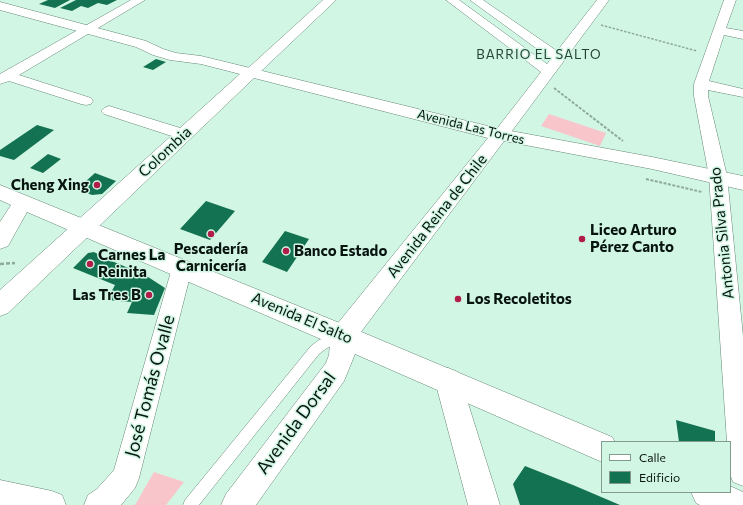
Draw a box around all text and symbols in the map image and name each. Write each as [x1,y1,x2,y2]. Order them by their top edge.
district label: BARRIO EL SALTO [476,47,602,63]
street label: Avenida Las Torres [416,106,526,148]
street label: Colombia [135,123,195,181]
street label: Avenida Reina de Chile [383,151,491,281]
street label: Antonia Silva Prado [706,166,738,300]
place label: Cheng Xing [11,176,89,194]
marker: Cheng Xing [92,180,102,190]
place label: Liceo Arturo Pérez Canto [590,221,677,256]
marker: Pescadería Carnicería [206,229,216,239]
marker: Liceo Arturo Pérez Canto [577,234,587,244]
place label: Pescadería Carnicería [174,240,248,275]
place label: Banco Estado [294,242,387,260]
place label: Carnes La Reinita [98,246,165,281]
marker: Banco Estado [281,246,291,256]
marker: Carnes La Reinita [85,259,95,269]
place label: Las Tres B [72,286,141,304]
street label: Avenida El Salto [249,289,355,347]
marker: Las Tres B [144,290,154,300]
place label: Los Recoletitos [466,290,572,308]
marker: Los Recoletitos [453,294,463,304]
street label: José Tomás Ovalle [121,313,179,459]
street label: Avenida Dorsal [252,368,340,478]
legend [601,441,731,493]
text: Calle [639,450,666,464]
text: Edificio [639,470,680,484]

